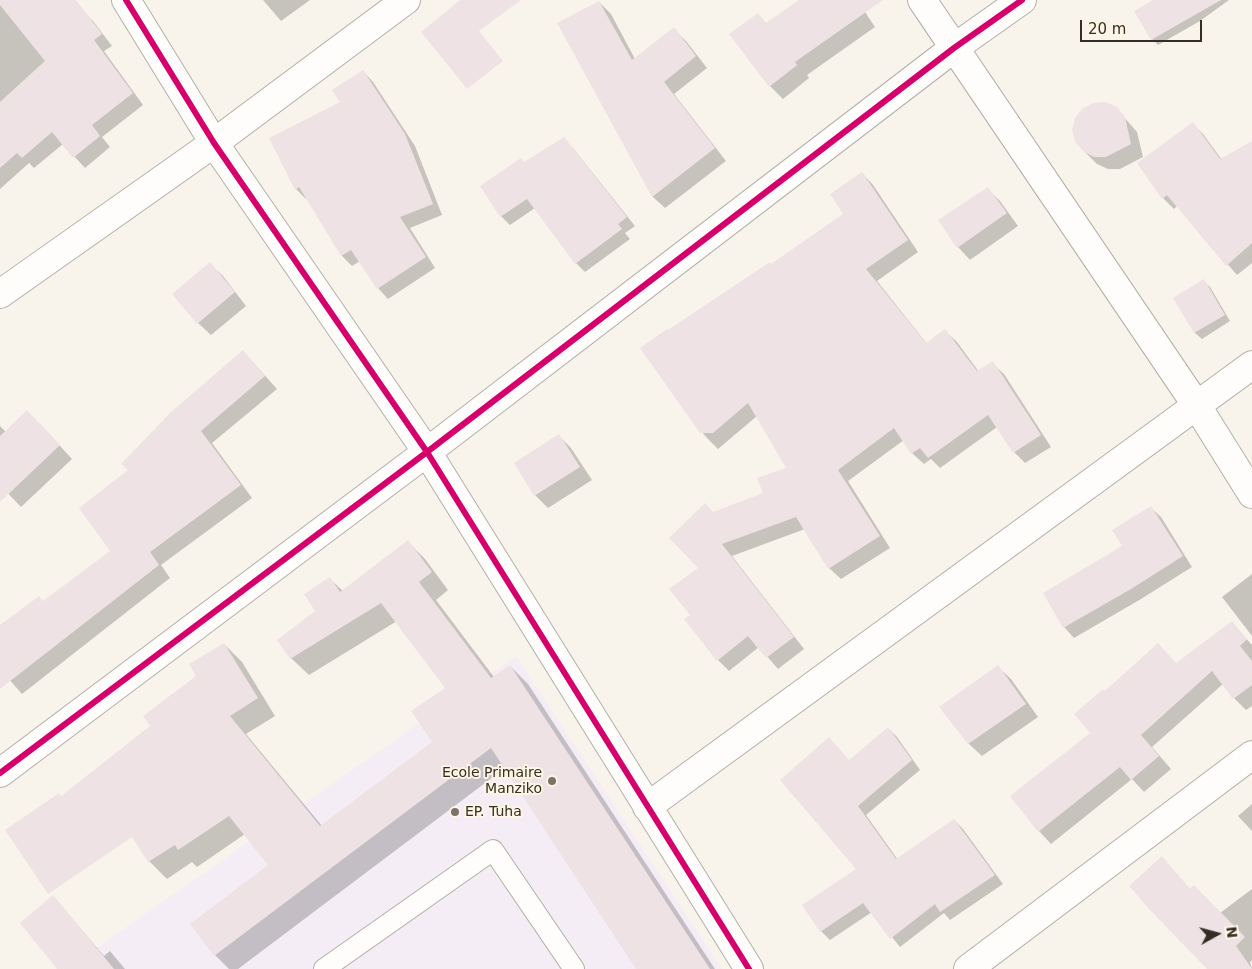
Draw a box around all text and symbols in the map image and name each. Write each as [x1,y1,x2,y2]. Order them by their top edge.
scale bar [1082,10,1204,42]
text: 20 m [1088,20,1126,38]
place label: Ecole Primaire Manziko [442,765,542,798]
marker: Ecole Primaire Manziko [546,775,558,787]
place label: EP. Tuha [465,804,522,820]
marker: EP. Tuha [449,806,461,818]
north arrow [1192,909,1242,959]
text: N [1223,925,1241,939]

